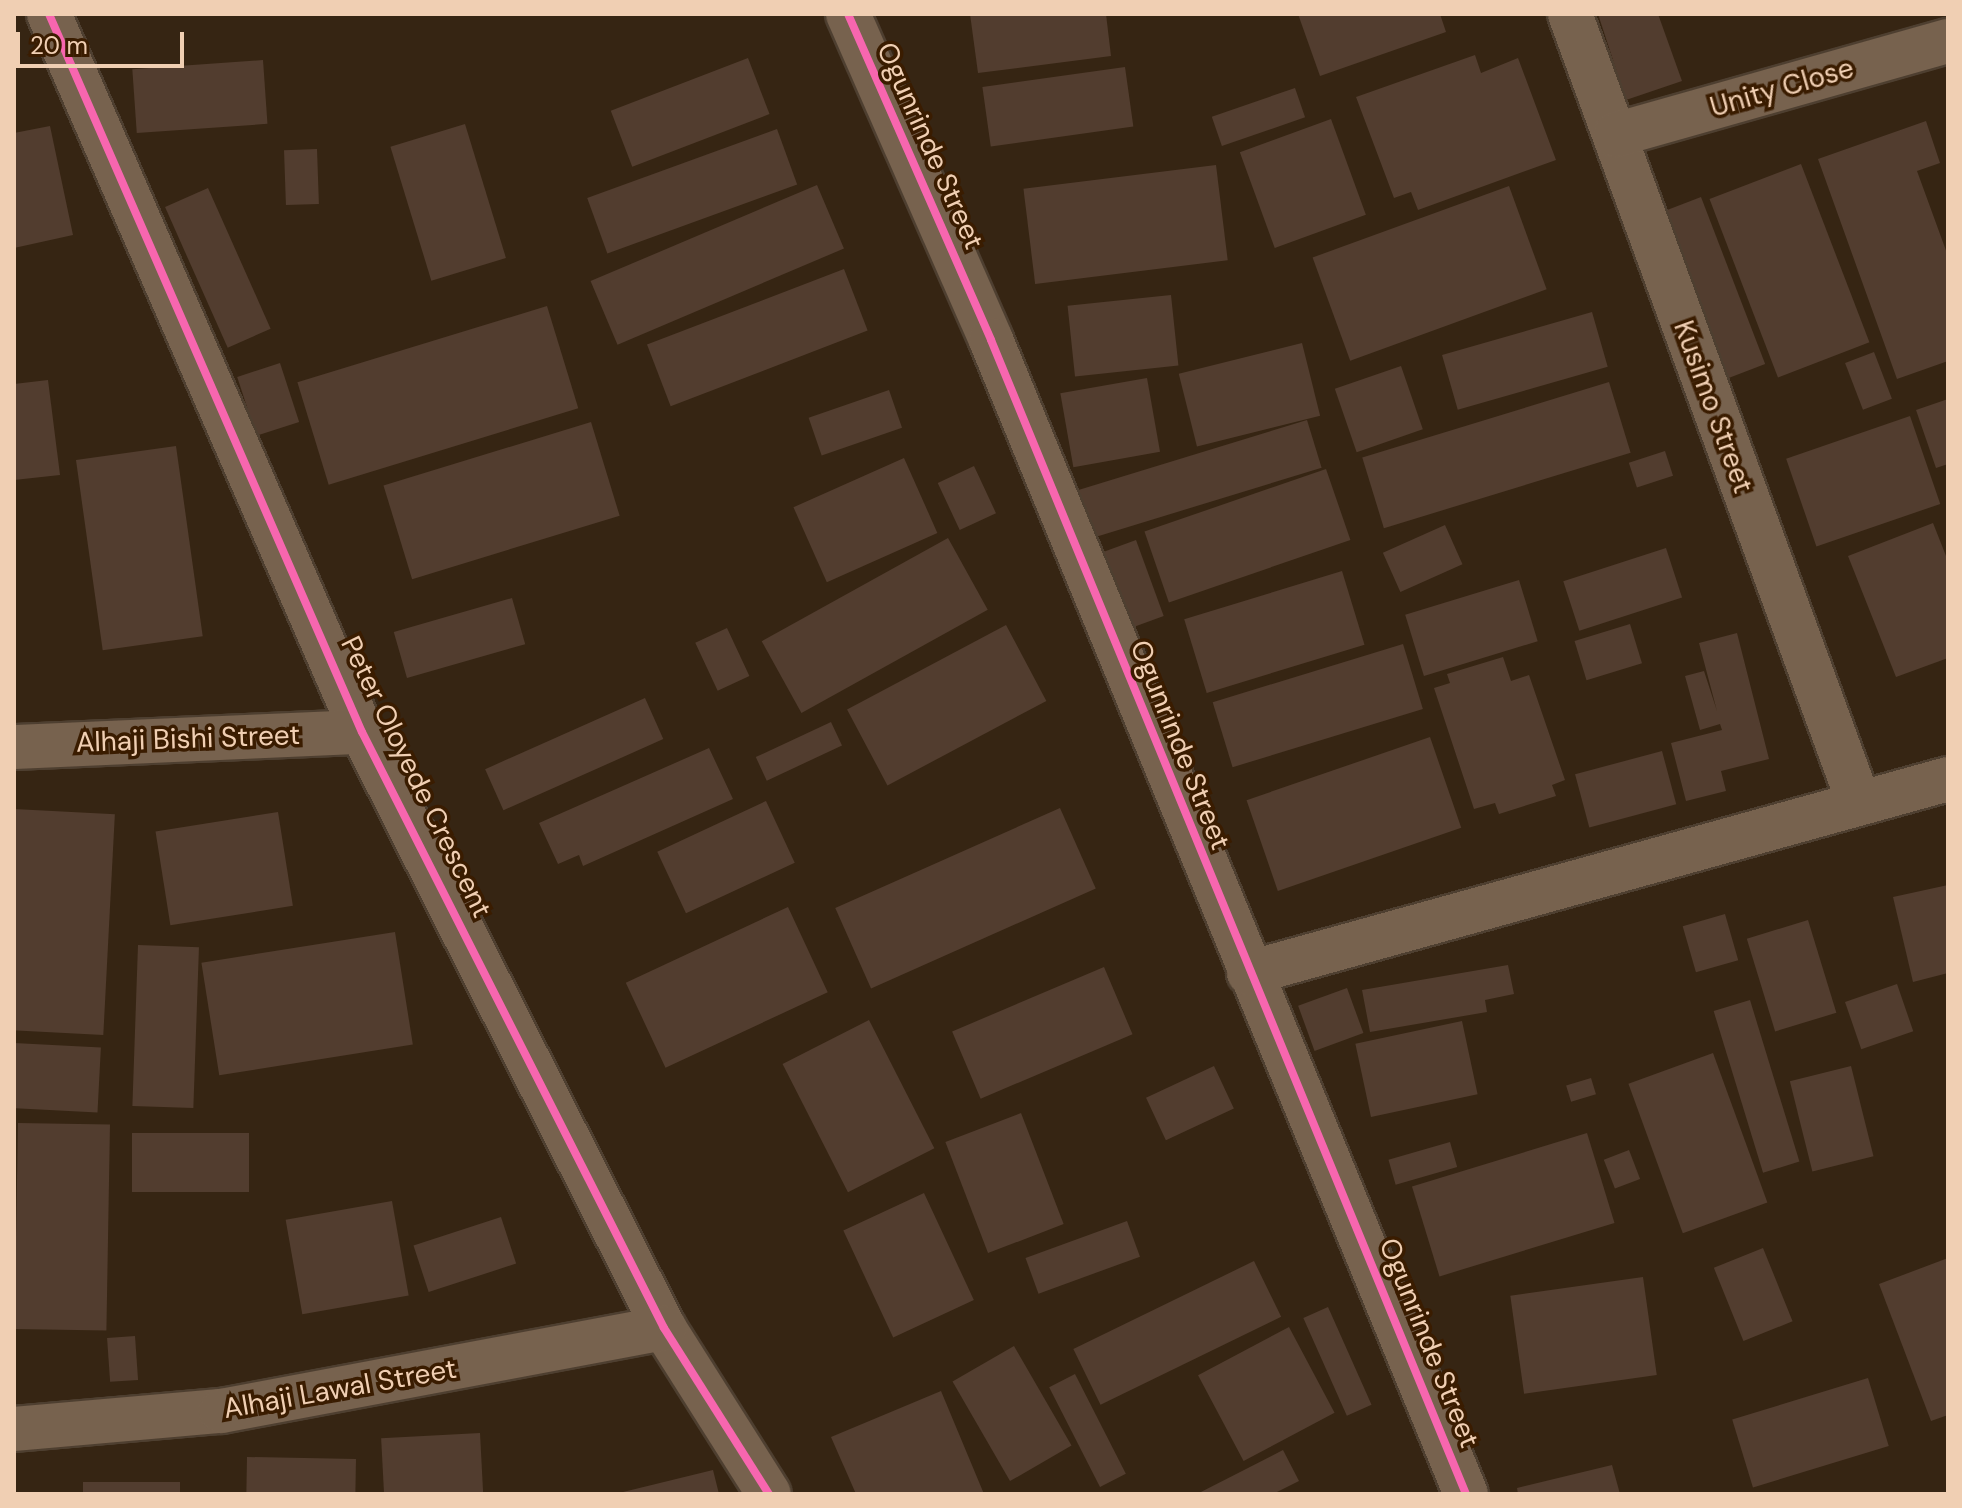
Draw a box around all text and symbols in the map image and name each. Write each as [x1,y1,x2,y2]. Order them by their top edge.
scale bar [20,16,188,66]
text: 20 m [30,30,88,61]
street label: Ogunrinde Street [869,37,991,255]
street label: Unity Close [1706,51,1858,125]
street label: Kusimo Street [1666,316,1760,498]
street label: Peter Oloyede Crescent [333,631,499,923]
street label: Ogunrinde Street [1123,635,1237,855]
street label: Alhaji Bishi Street [75,718,301,760]
street label: Ogunrinde Street [1372,1233,1486,1453]
street label: Alhaji Lawal Street [221,1352,459,1426]

